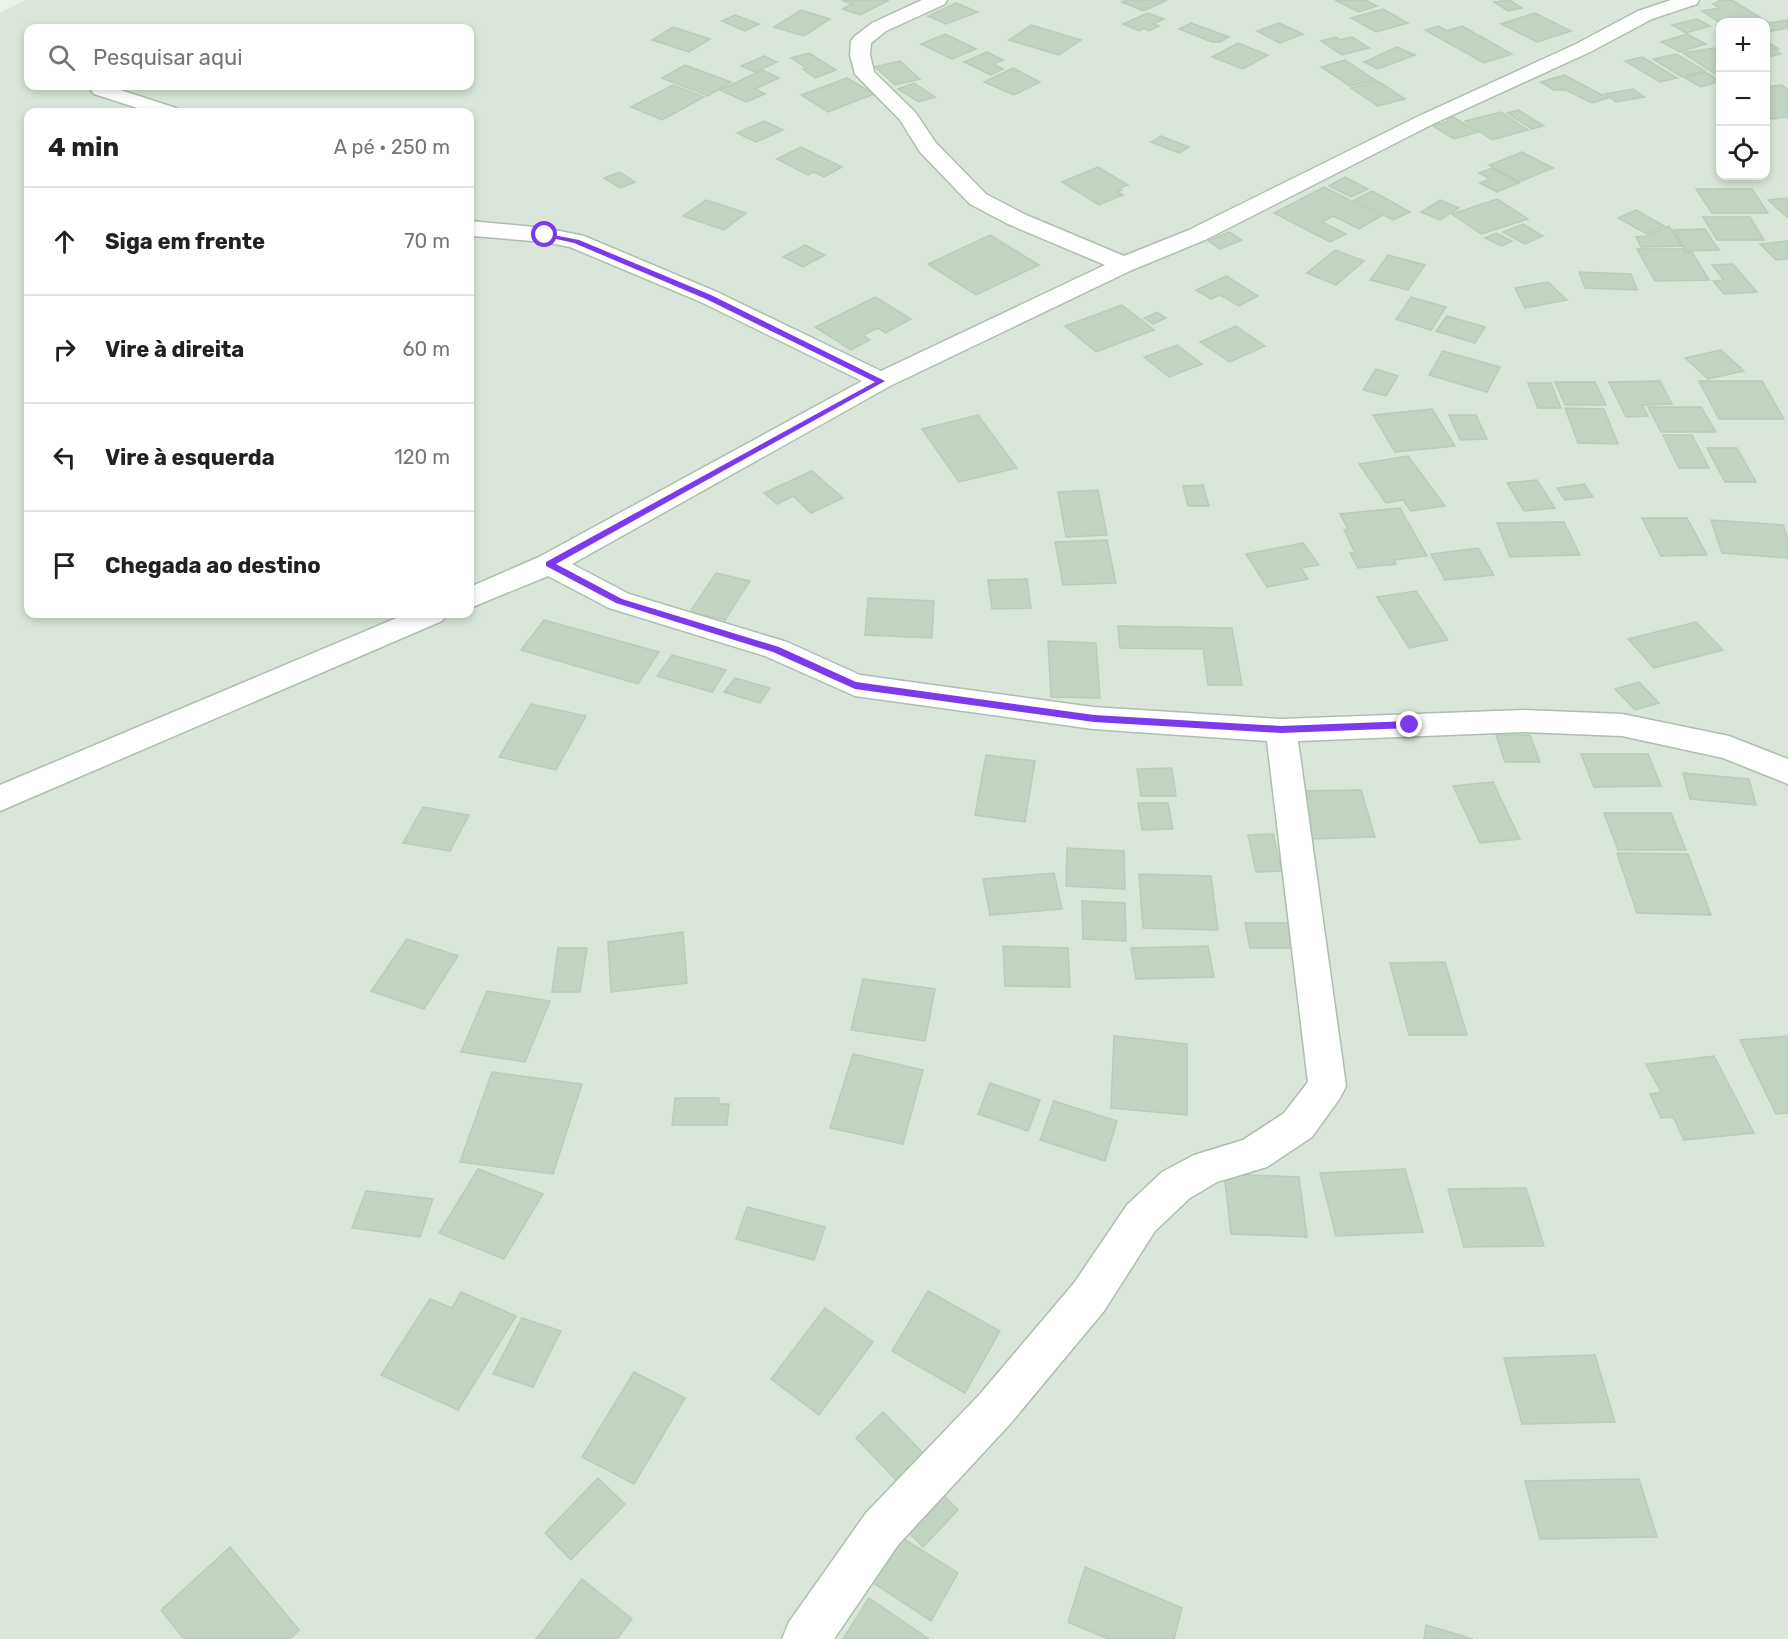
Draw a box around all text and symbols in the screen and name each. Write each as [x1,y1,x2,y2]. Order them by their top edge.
map controls [1716,18,1770,180]
button: + [1716,18,1770,72]
search box [24,24,474,90]
icon: search [45,41,78,74]
text: Pesquisar aqui [93,44,243,71]
button: − [1716,72,1770,126]
button: locate [1716,126,1770,180]
text: 4 min [48,132,119,163]
text: A pé · 250 m [334,135,450,159]
route start [531,221,557,247]
icon: ahead [48,225,81,258]
text: Siga em frente [105,228,265,255]
text: 70 m [404,229,450,253]
icon: right [48,333,81,366]
text: Vire à direita [105,336,244,363]
text: 60 m [403,337,450,361]
icon: left [48,441,81,474]
text: Vire à esquerda [105,444,275,471]
text: 120 m [394,445,450,469]
icon: arrive [48,549,81,582]
text: Chegada ao destino [105,552,321,579]
route end [1396,711,1422,737]

